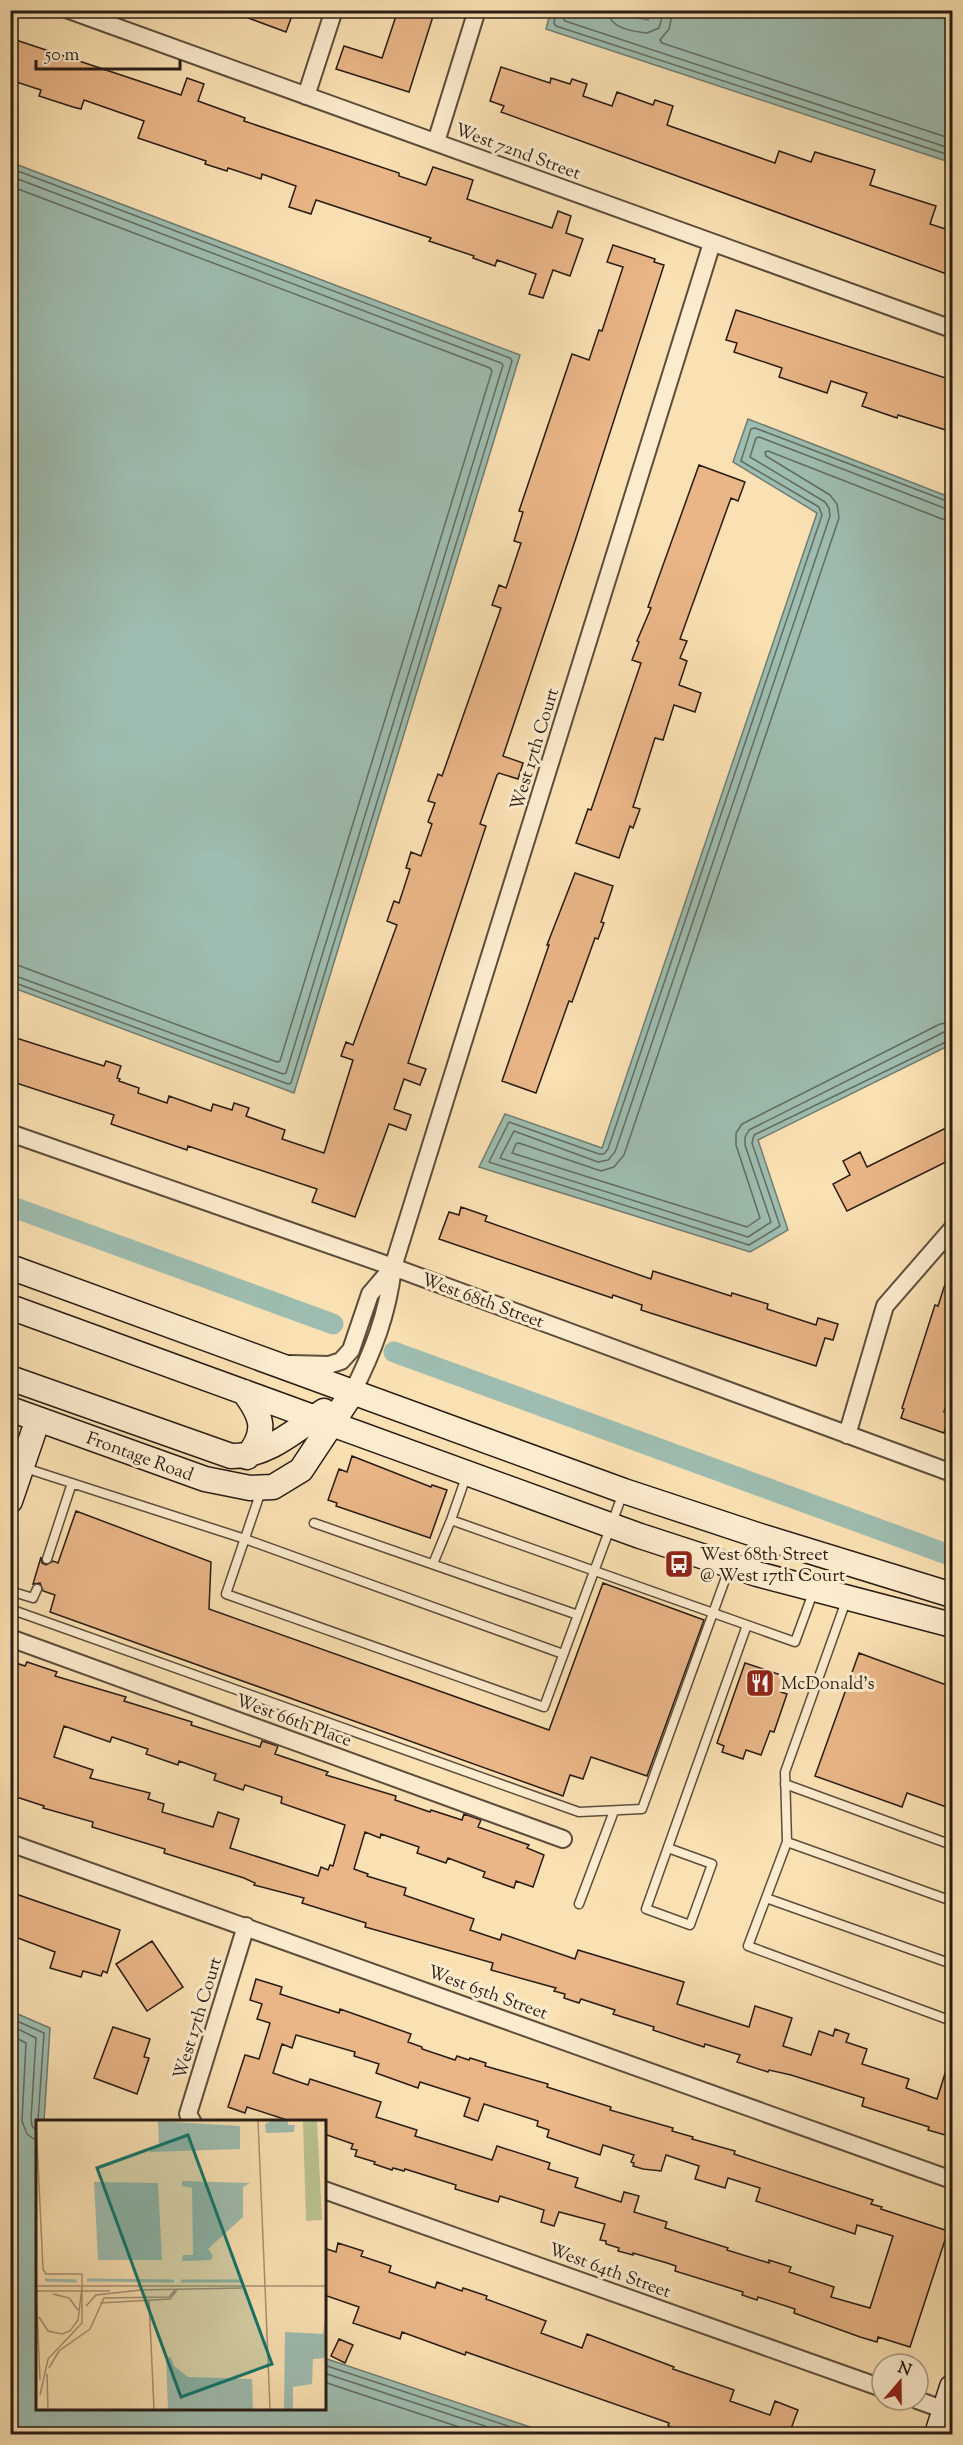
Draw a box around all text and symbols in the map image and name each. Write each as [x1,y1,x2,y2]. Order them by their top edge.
scale bar [36,33,180,71]
text: 50 m [44,43,80,69]
street label: West 72nd Street [451,118,584,188]
street label: West 17th Court [505,685,567,814]
street label: West 68th Street [417,1268,547,1336]
street label: Frontage Road [82,1426,197,1489]
place label: West 68th Street @ West 17th Court [700,1543,845,1590]
bus stop icon: West 68th Street @ West 17th Court [663,1548,695,1580]
restaurant icon: McDonald's [744,1667,776,1699]
place label: McDonald's [781,1672,875,1698]
street label: West 66th Place [232,1689,355,1755]
street label: West 17th Court [168,1954,230,2083]
street label: West 65th Street [424,1960,551,2028]
inset map [36,2120,326,2409]
street label: West 64th Street [545,2238,674,2306]
north arrow [870,2352,930,2412]
text: N [894,2357,914,2383]

